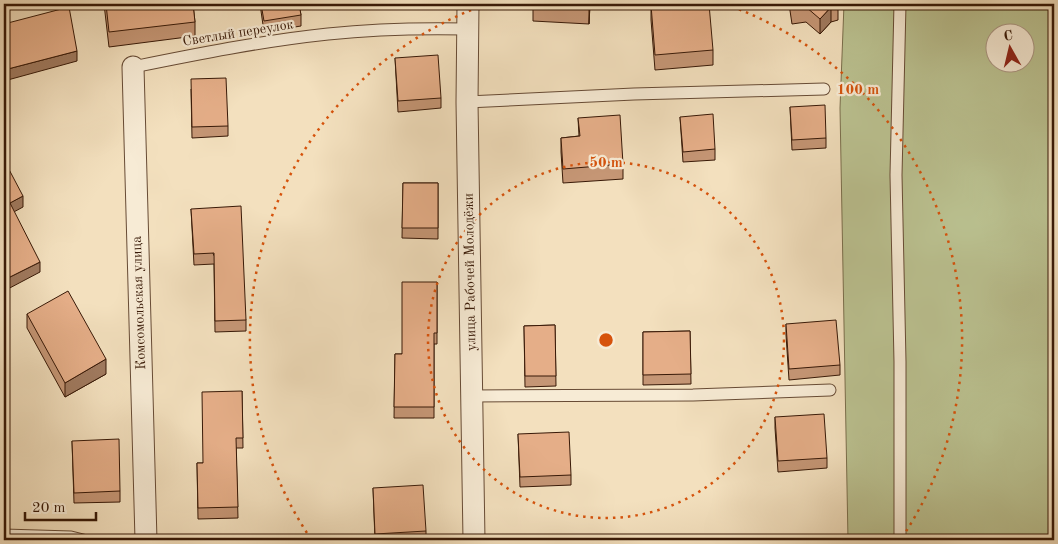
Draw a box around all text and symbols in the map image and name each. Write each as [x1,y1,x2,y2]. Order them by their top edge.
street label: Светлый переулок [182,17,294,49]
north arrow [986,22,1036,72]
text: С [1003,29,1014,44]
text: 100 m [837,83,879,98]
text: 50 m [589,156,623,171]
street label: улица Рабочей Молодёжи [462,193,478,351]
street label: Комсомольская улица [130,236,148,370]
centre of rings [597,331,615,349]
scale bar [25,489,96,521]
text: 20 m [32,501,66,516]

